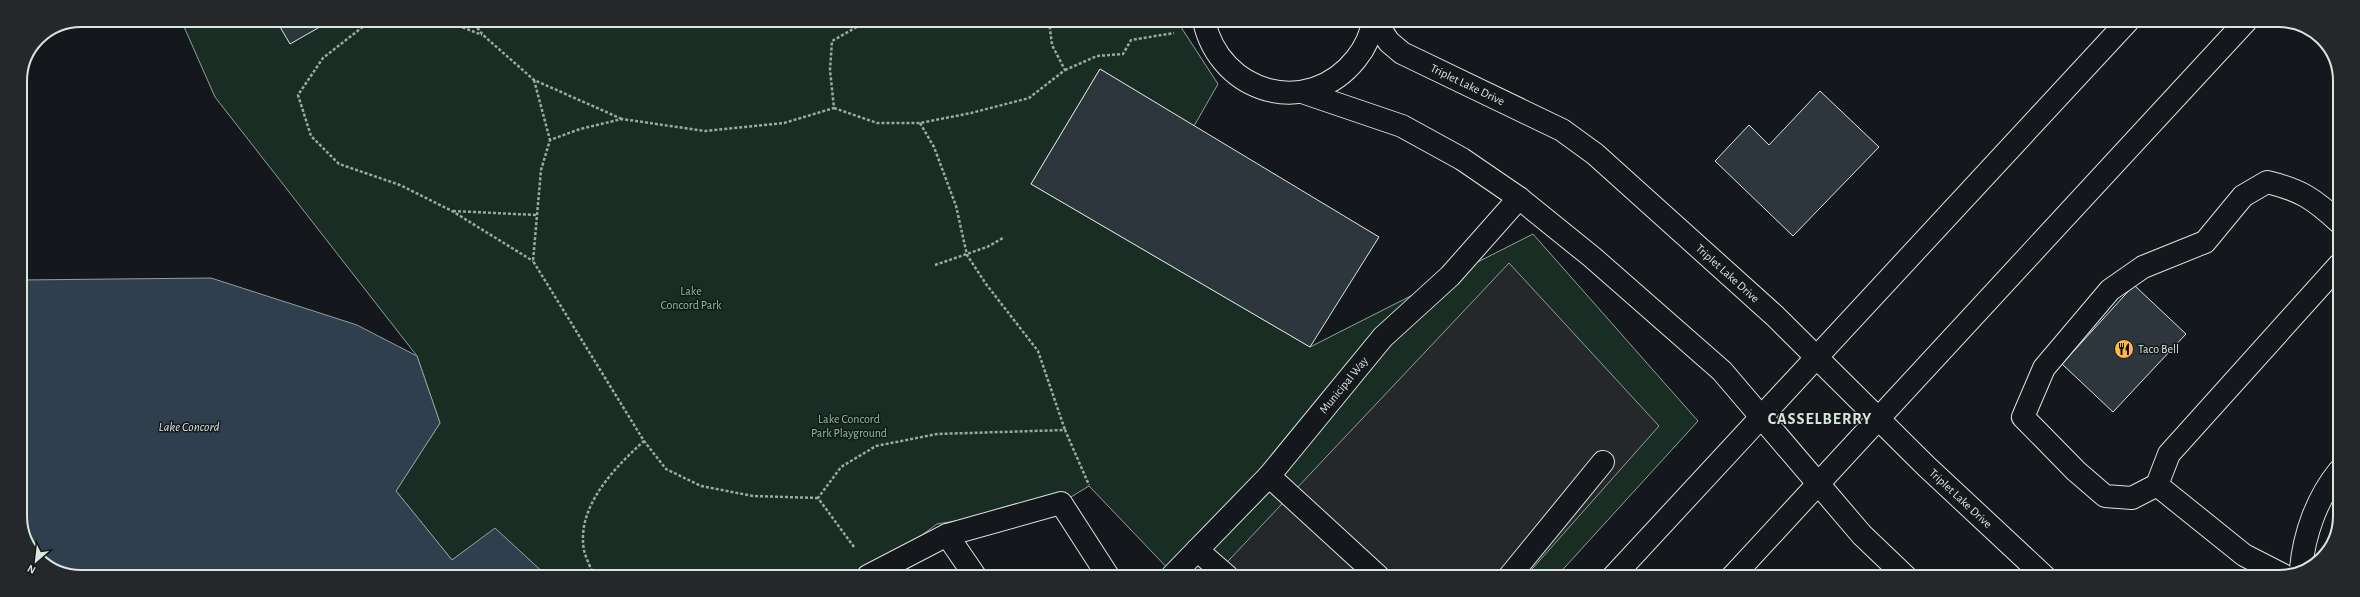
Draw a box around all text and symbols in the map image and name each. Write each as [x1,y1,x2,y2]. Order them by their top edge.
street label: Triplet Lake Drive [1429,62,1507,107]
street label: Triplet Lake Drive [1694,242,1762,305]
park label: Lake Concord Park [660,285,722,311]
restaurant icon: Taco Bell [2113,338,2135,360]
place label: Taco Bell [2138,343,2179,355]
street label: Municipal Way [1317,354,1371,416]
district label: CASSELBERRY [1768,411,1872,427]
park label: Lake Concord Park Playground [811,413,887,440]
water label: Lake Concord [159,421,220,434]
street label: Triplet Lake Drive [1927,466,1994,530]
north arrow [16,541,56,581]
text: N [26,563,38,576]

